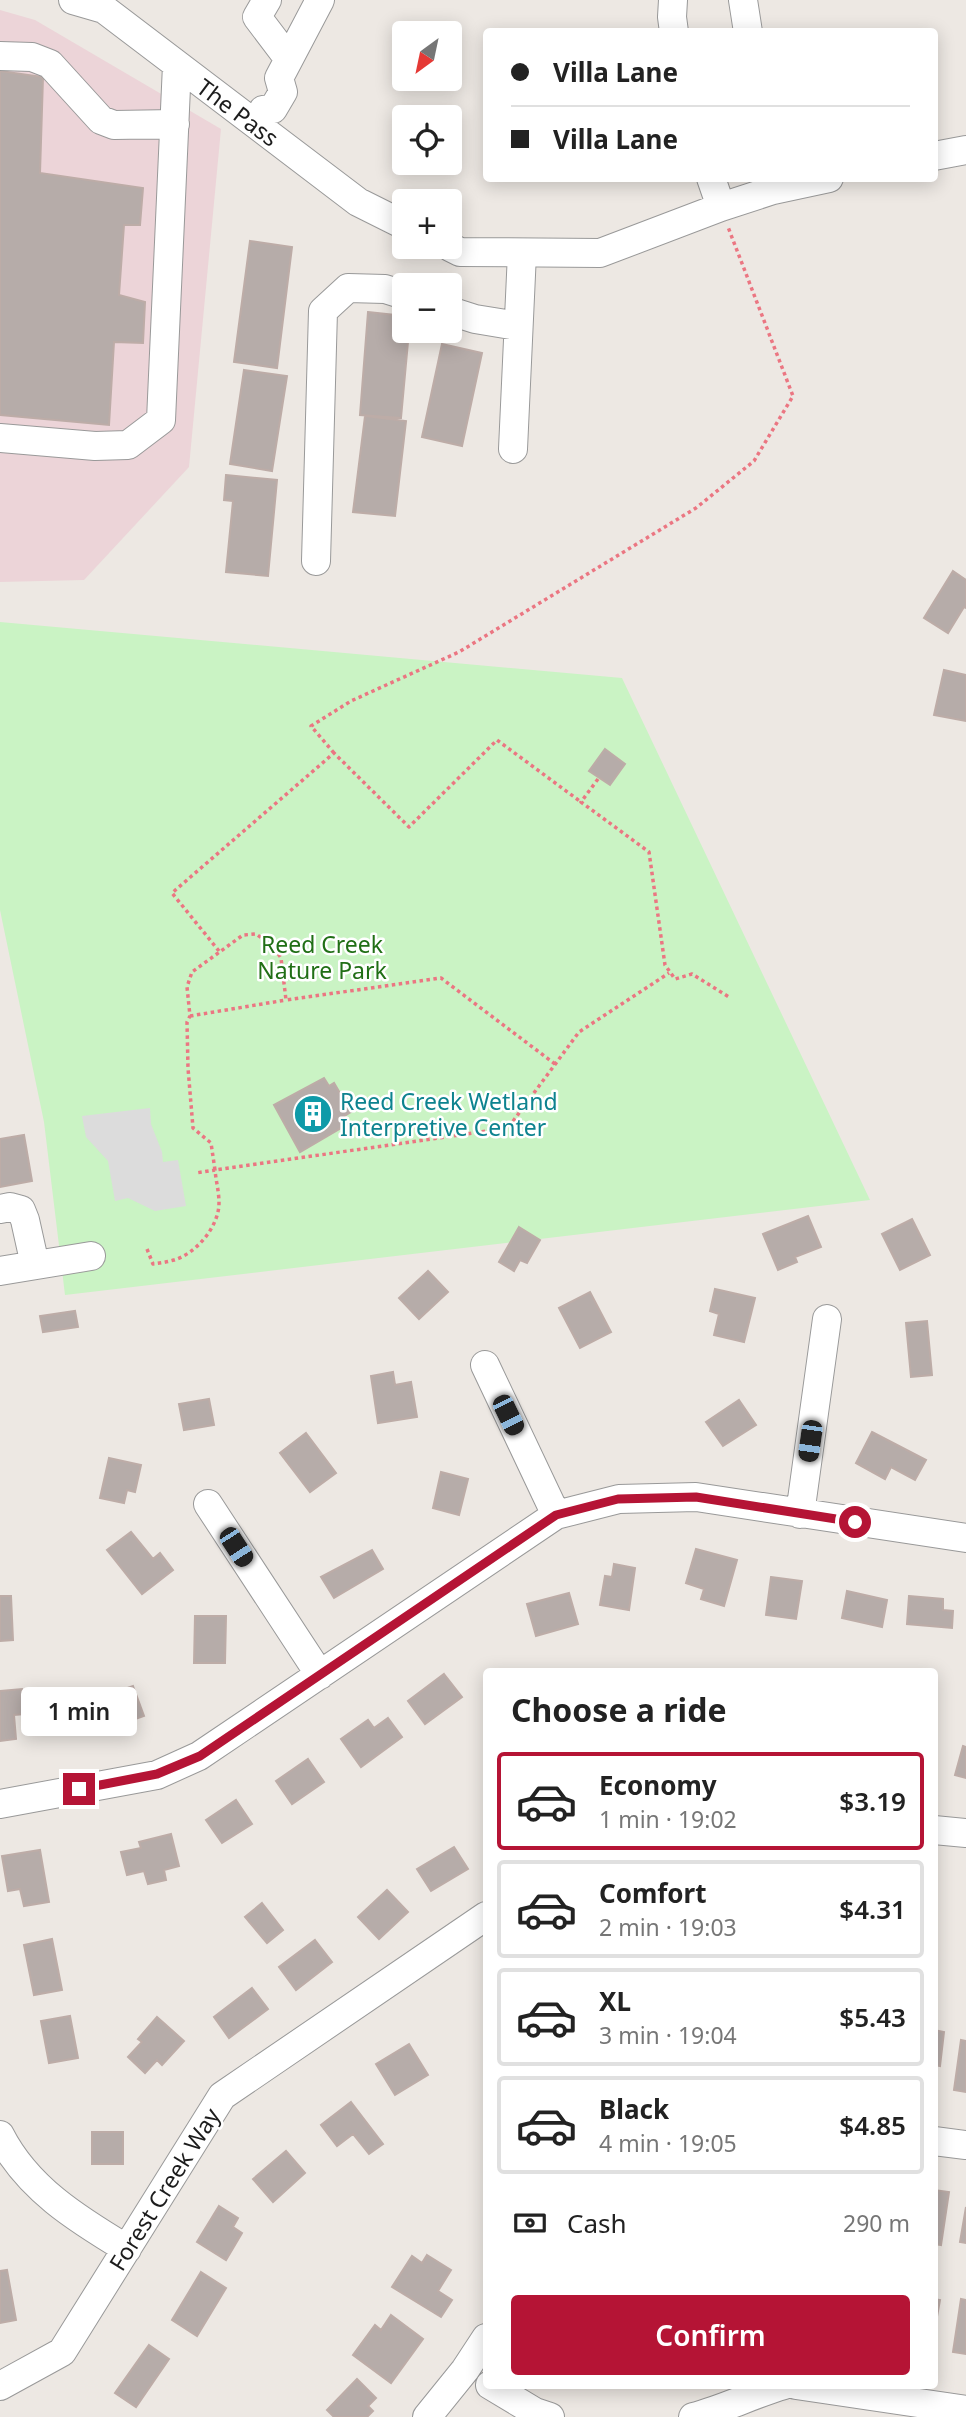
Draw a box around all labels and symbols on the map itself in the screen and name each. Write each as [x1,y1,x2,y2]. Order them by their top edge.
north arrow [392,21,462,91]
street label: The Pass [191,71,285,153]
park label: Reed Creek Nature Park [257,928,387,986]
place label: Reed Creek Wetland Interpretive Center [340,1085,558,1143]
building icon: Reed Creek Wetland Interpretive Center [292,1093,334,1135]
car [490,1392,527,1438]
car [797,1419,824,1463]
route start [839,1506,871,1538]
car [216,1524,257,1570]
callout: 1 min [21,1688,137,1736]
route end [63,1773,95,1805]
street label: Forest Creek Way [101,2101,227,2277]

